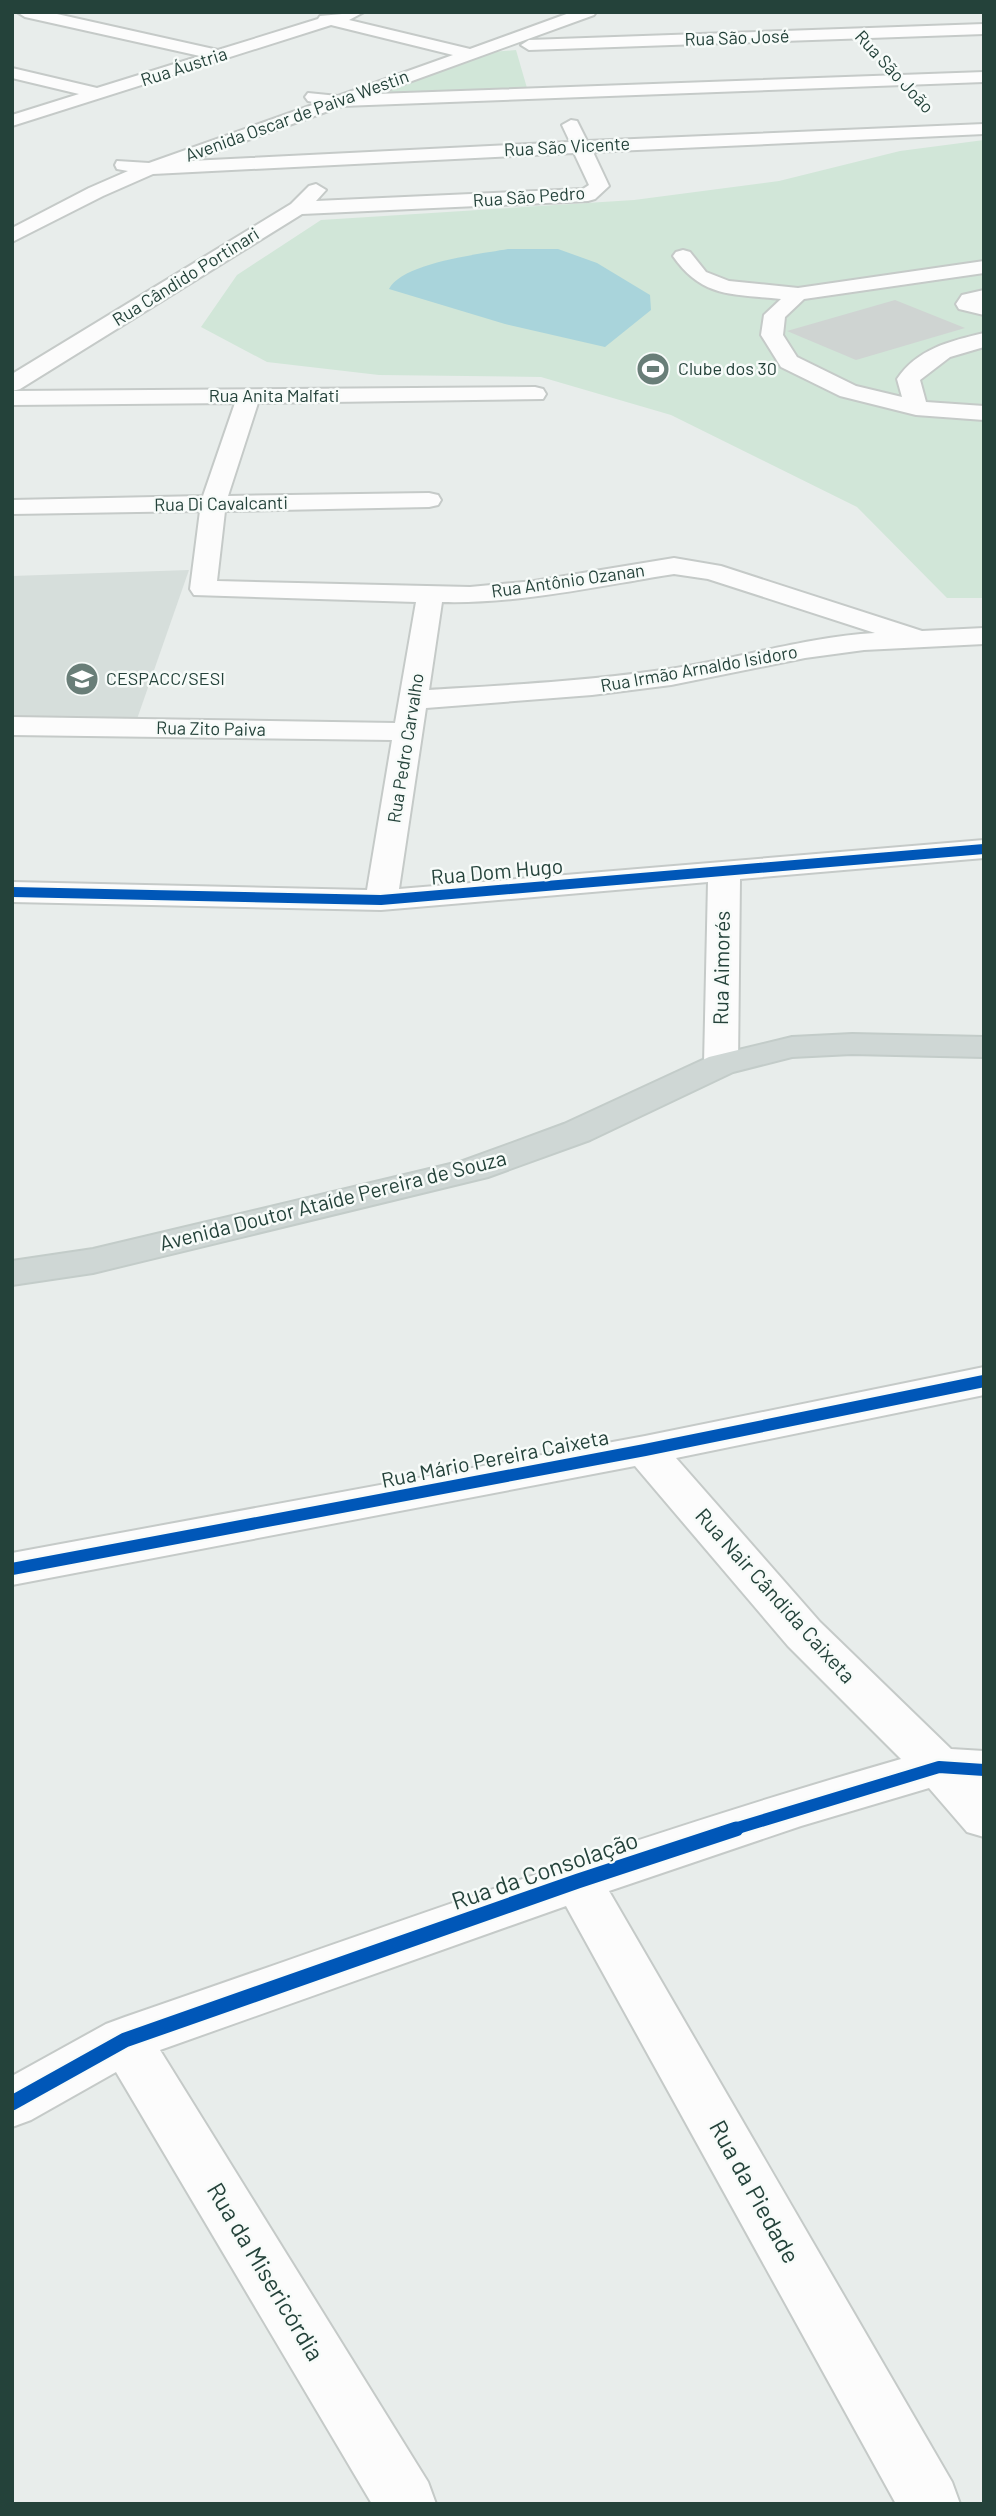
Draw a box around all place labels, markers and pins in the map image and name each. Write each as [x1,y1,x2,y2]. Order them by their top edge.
sports icon: Clube dos 30 [634,350,672,388]
place label: Clube dos 30 [678,357,777,379]
school or university icon: CESPACC/SESI [63,660,101,698]
place label: CESPACC/SESI [106,667,225,689]

